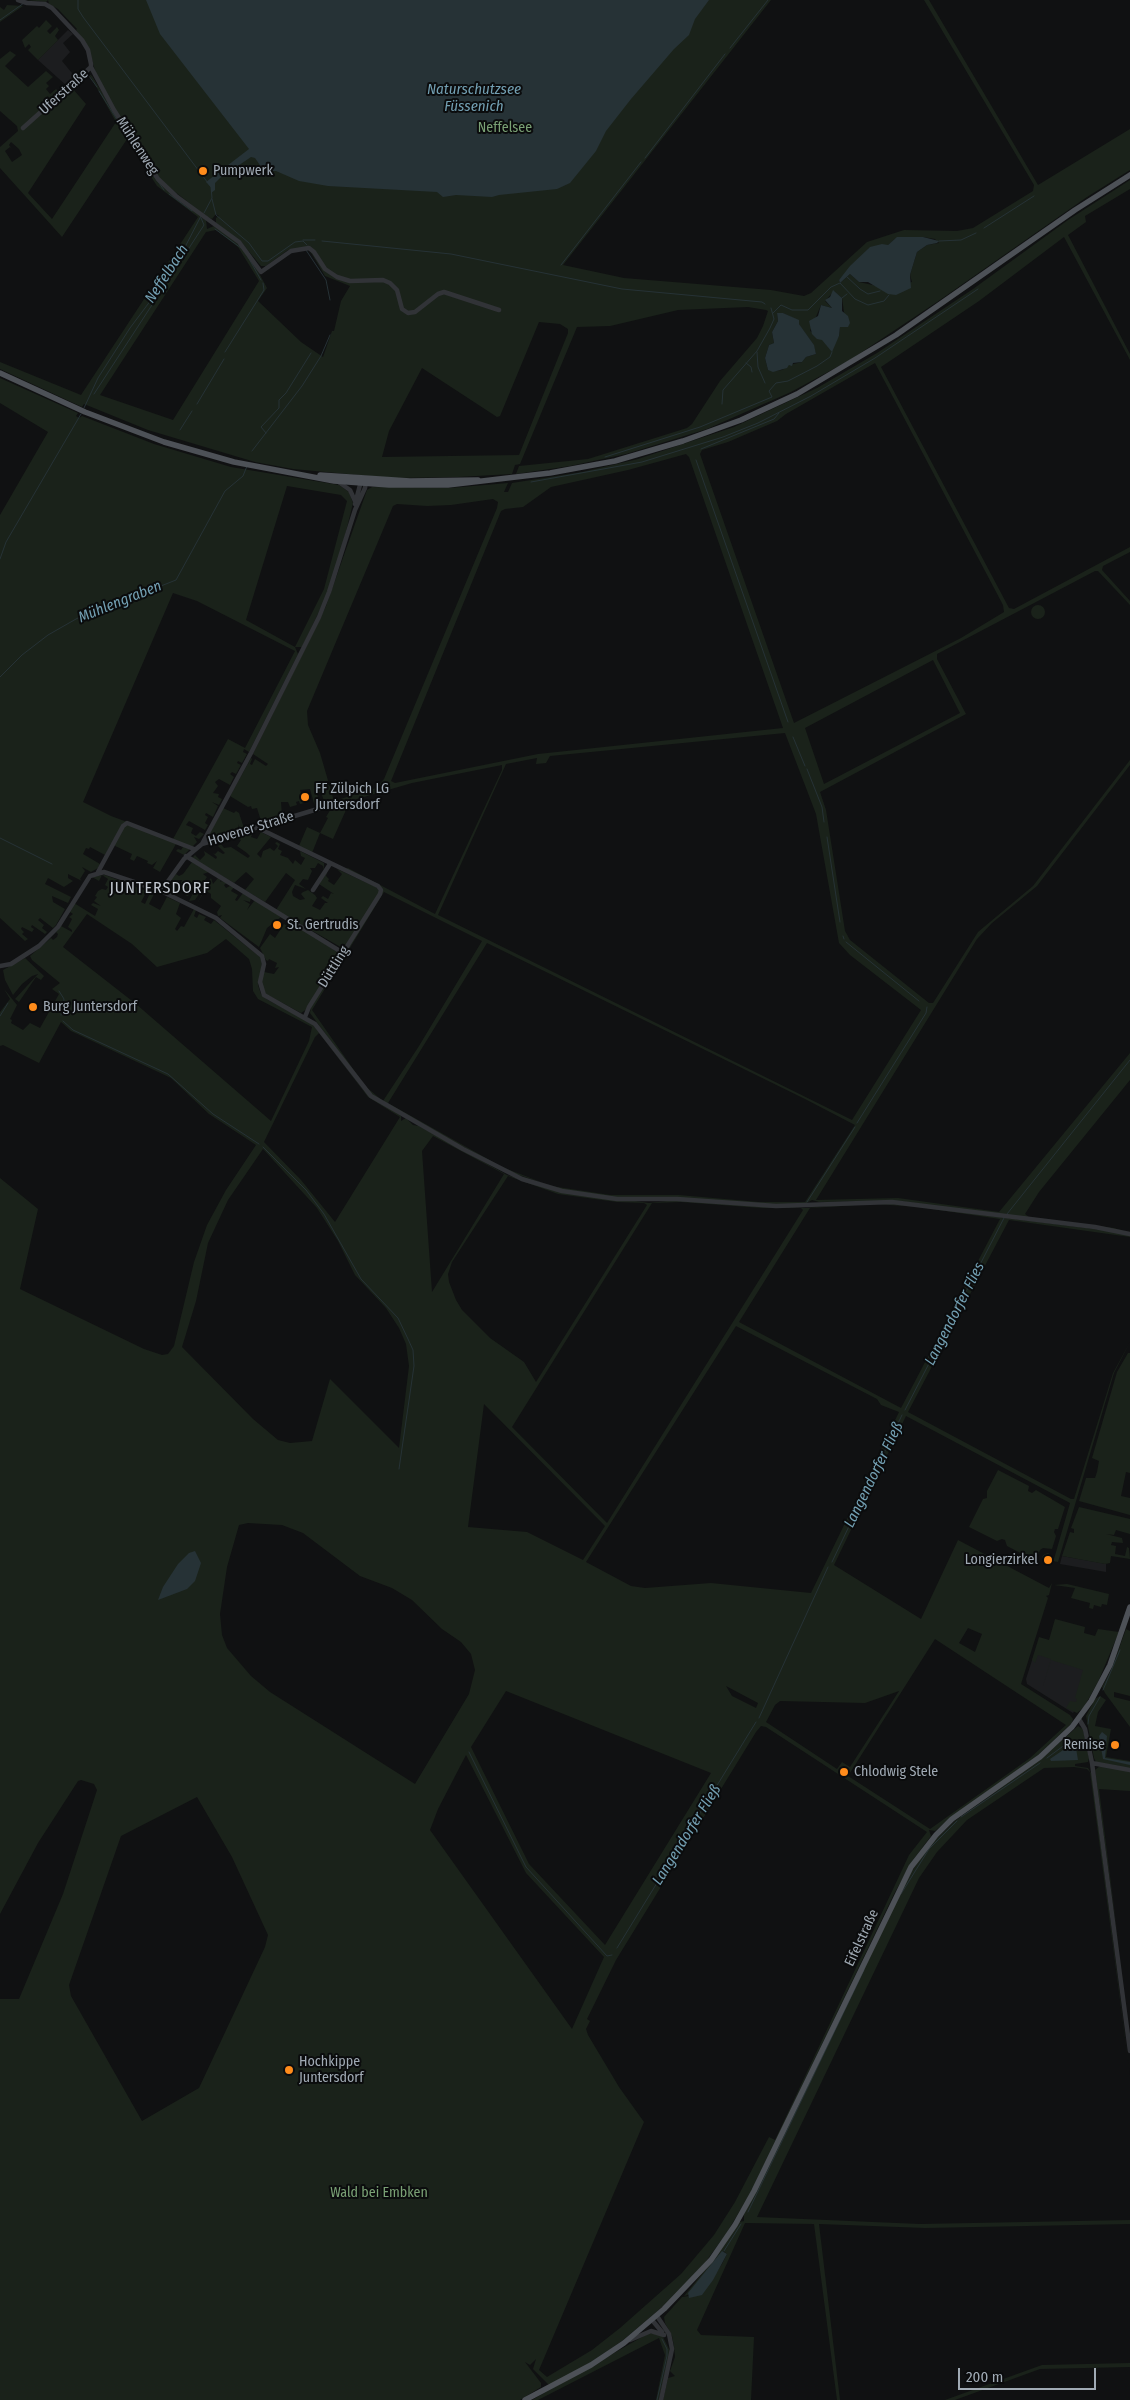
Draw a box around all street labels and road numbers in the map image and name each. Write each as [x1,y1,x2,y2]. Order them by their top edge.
street label: Uferstraße [36,66,92,118]
street label: Mühlenweg [112,114,162,178]
street label: Hovener Straße [206,808,296,850]
street label: Düttling [315,943,353,991]
street label: Eifelstraße [841,1907,883,1969]

